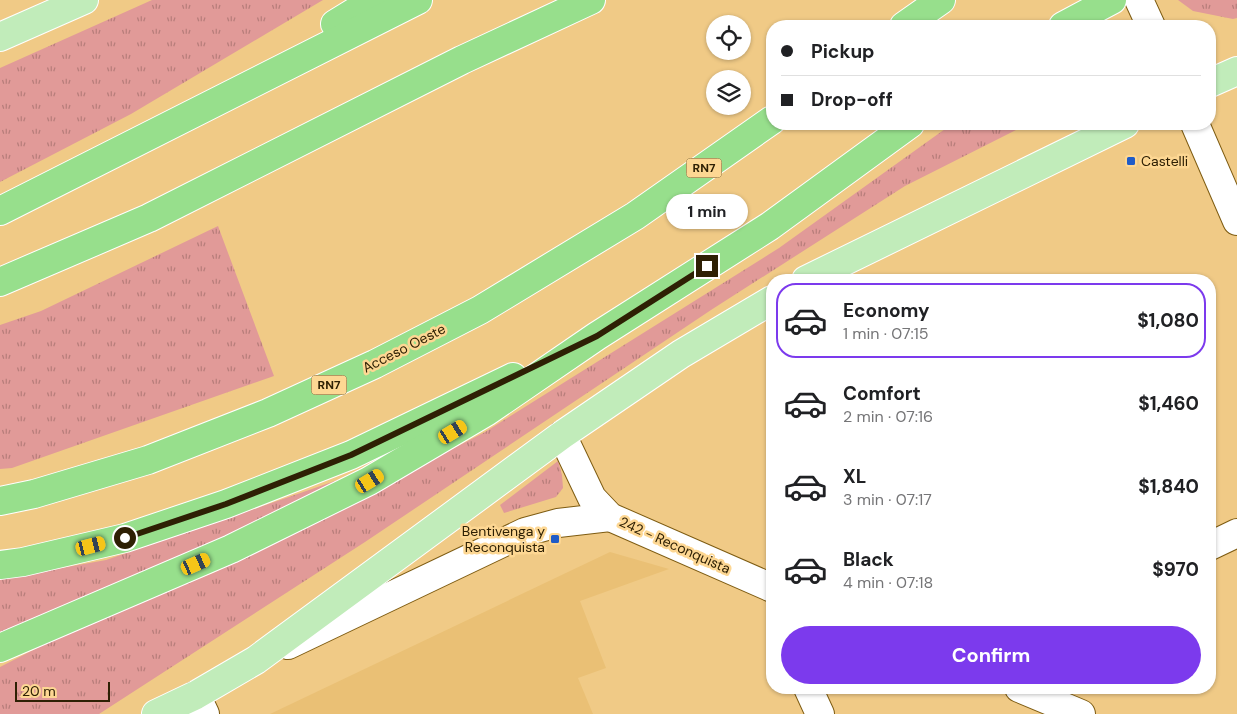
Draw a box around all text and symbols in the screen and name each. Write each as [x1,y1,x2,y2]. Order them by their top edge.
map controls [706,15,751,115]
button: locate [706,15,751,60]
text: Pickup [811,39,875,64]
button: layers [706,70,751,115]
text: Drop-off [811,87,893,112]
place label: Castelli [1141,152,1188,170]
marker: Castelli [1125,155,1137,167]
road number: RN7 [686,158,722,178]
callout: 1 min [666,194,748,228]
text: 1 min [688,201,726,222]
route end [696,255,718,277]
icon: car [783,298,828,343]
text: Economy [843,298,930,323]
text: $1,080 [1137,308,1199,333]
street label: Acceso Oeste [360,319,449,377]
text: 1 min · 07:15 [843,323,928,344]
road number: RN7 [312,376,346,394]
icon: car [783,381,828,426]
text: Comfort [843,381,921,406]
text: $1,460 [1138,391,1199,416]
text: 2 min · 07:16 [843,406,933,427]
car [436,418,469,446]
icon: car [783,464,828,509]
text: XL [843,464,866,489]
car [353,467,386,495]
text: $1,840 [1138,474,1199,499]
text: 3 min · 07:17 [843,489,932,510]
street label: 242 - Reconquista [617,512,733,578]
place label: Bentivenga y Reconquista [462,522,545,556]
route start [114,527,136,549]
marker: Bentivenga y Reconquista [549,533,561,545]
car [74,535,107,557]
icon: car [783,547,828,592]
text: Black [843,547,894,572]
car [179,551,212,577]
text: $970 [1152,557,1199,582]
text: 4 min · 07:18 [843,572,933,593]
button: Confirm [781,626,1201,684]
scale bar [15,679,110,702]
text: 20 m [22,682,56,700]

